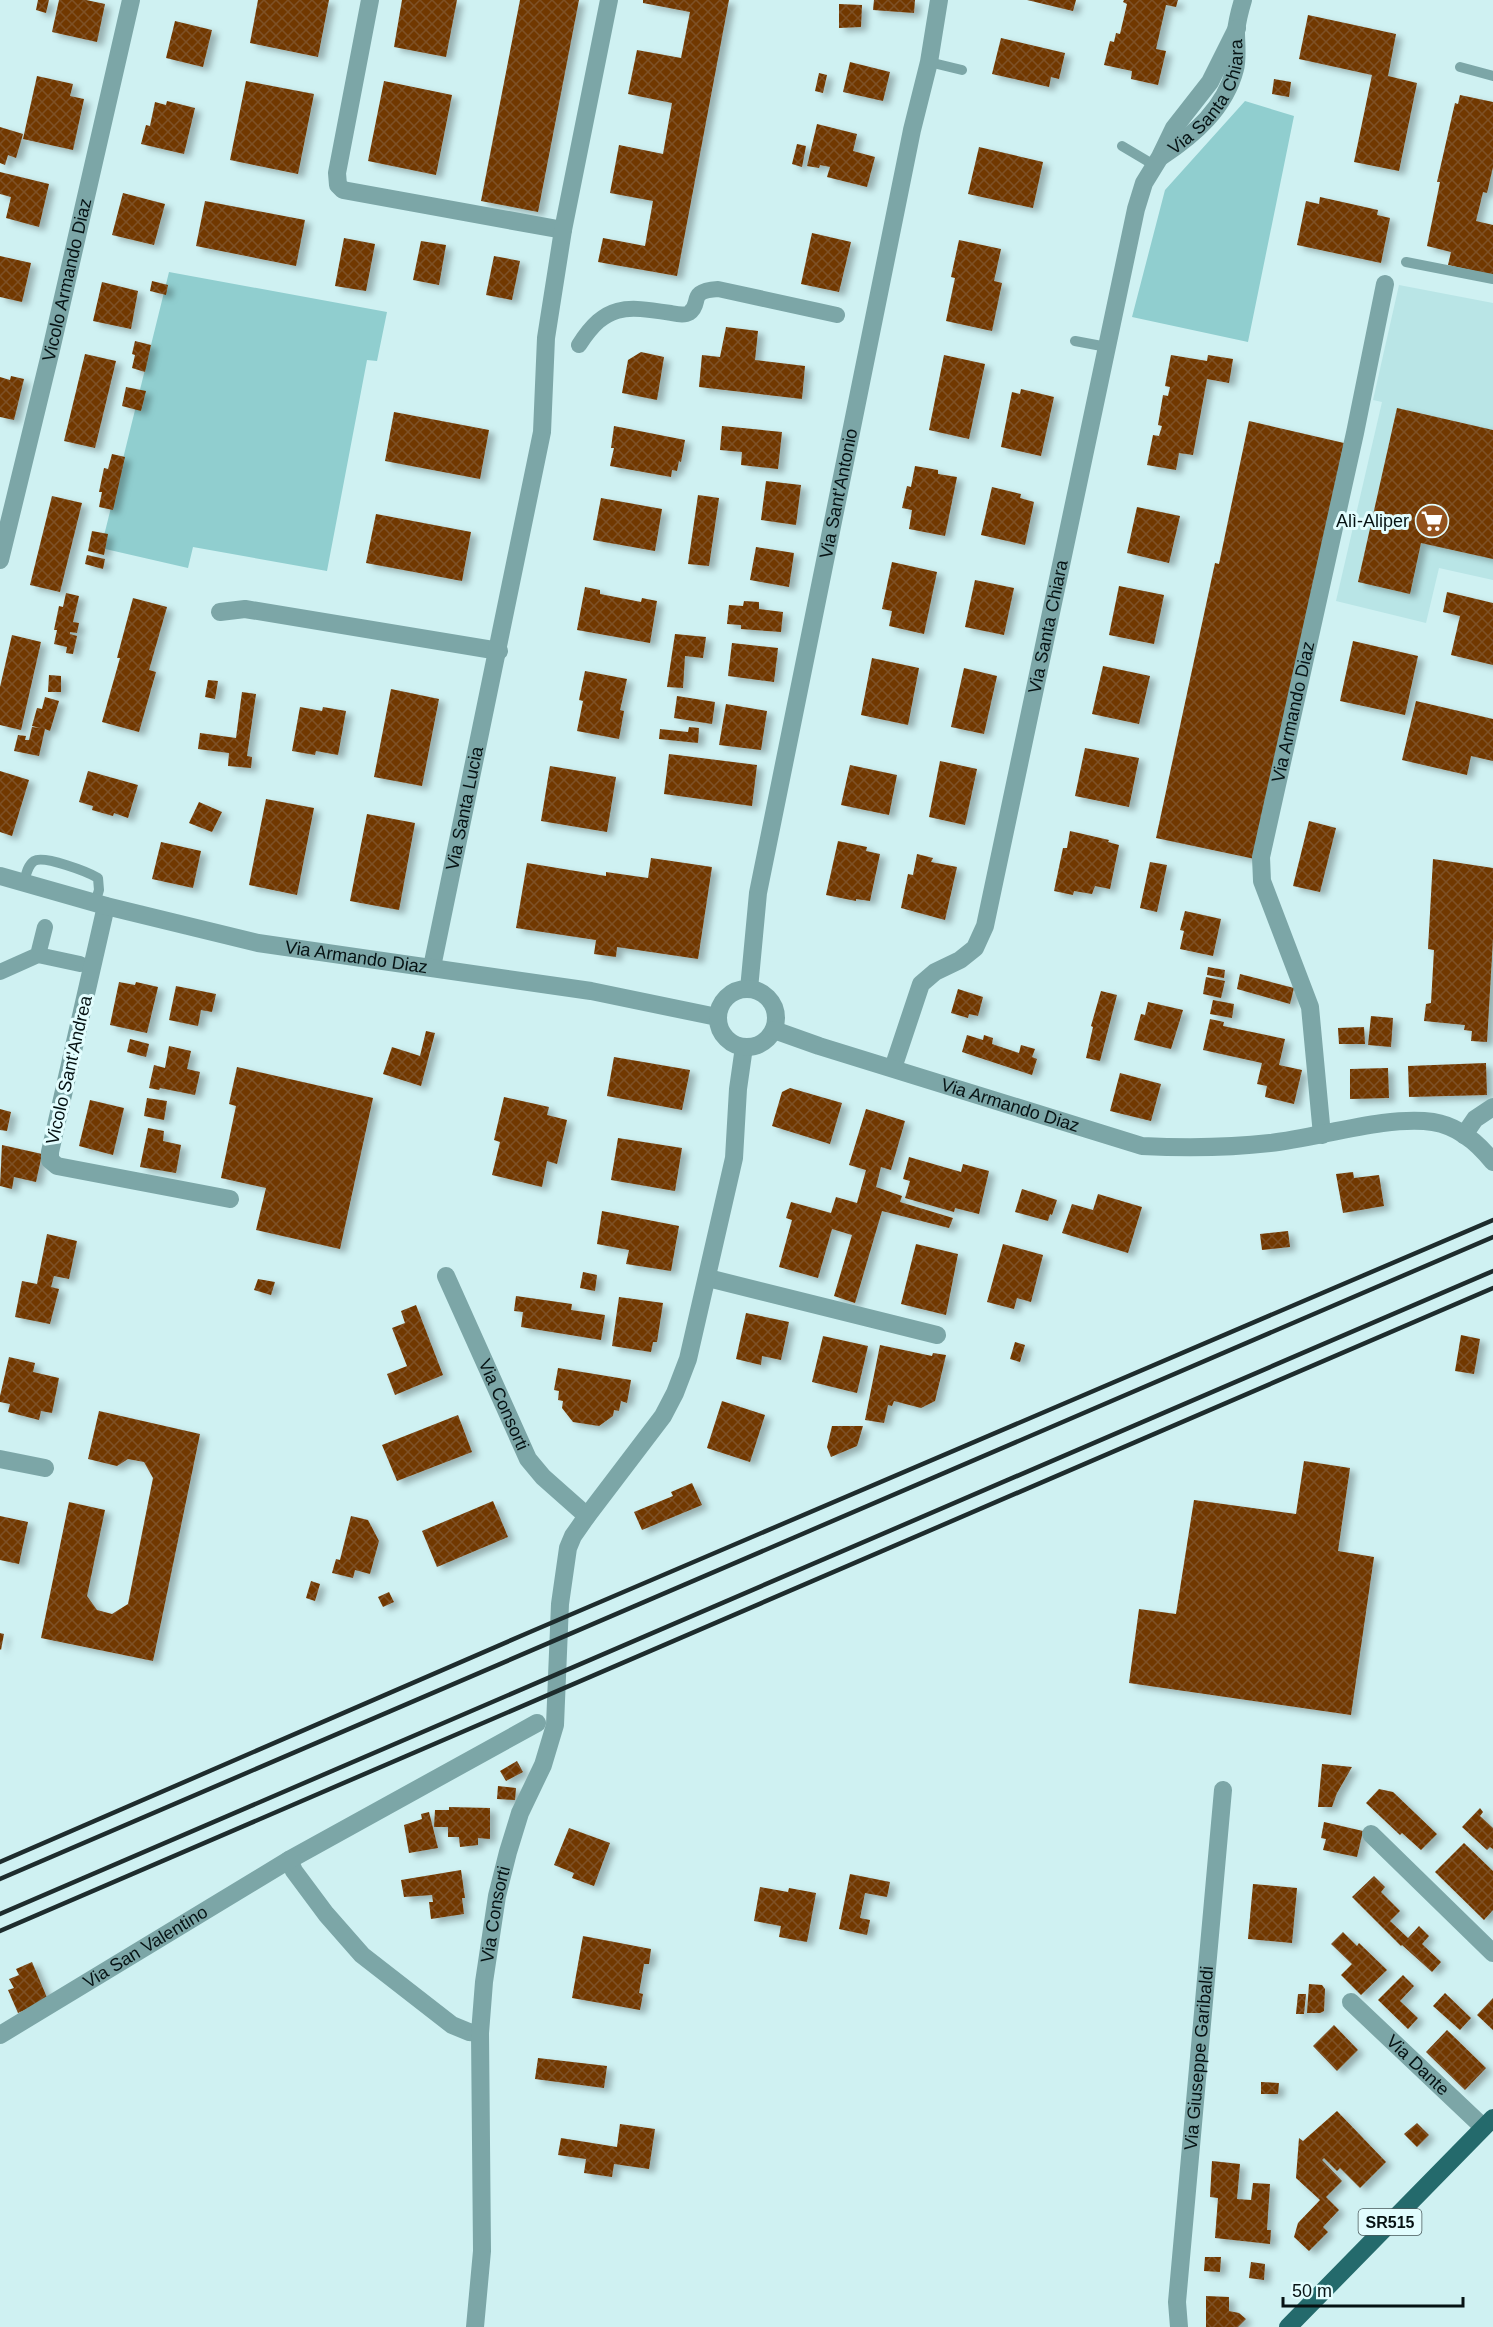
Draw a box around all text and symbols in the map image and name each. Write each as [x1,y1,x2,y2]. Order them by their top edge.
street label: Via Santa Chiara [1164,38,1247,159]
street label: Vicolo Armando Diaz [39,196,95,364]
street label: Via Sant'Antonio [816,427,862,560]
supermarket icon: Alì-Aliper [1414,503,1450,539]
place label: Alì-Aliper [1336,511,1409,531]
street label: Via Santa Chiara [1024,557,1072,695]
street label: Via Armando Diaz [1268,640,1318,784]
street label: Via Santa Lucia [442,744,487,872]
street label: Via Armando Diaz [284,937,429,977]
street label: Vicolo Sant'Andrea [42,993,96,1146]
street label: Via Armando Diaz [939,1074,1082,1136]
street label: Via Consorti [475,1356,533,1453]
street label: Via Consorti [477,1864,514,1964]
street label: Via San Valentino [80,1902,211,1992]
street label: Via Giuseppe Garibaldi [1181,1965,1217,2151]
street label: Via Dante [1382,2031,1453,2100]
road number: SR515 [1358,2209,1422,2235]
scale bar [1283,2270,1463,2308]
text: 50 m [1292,2281,1332,2301]

